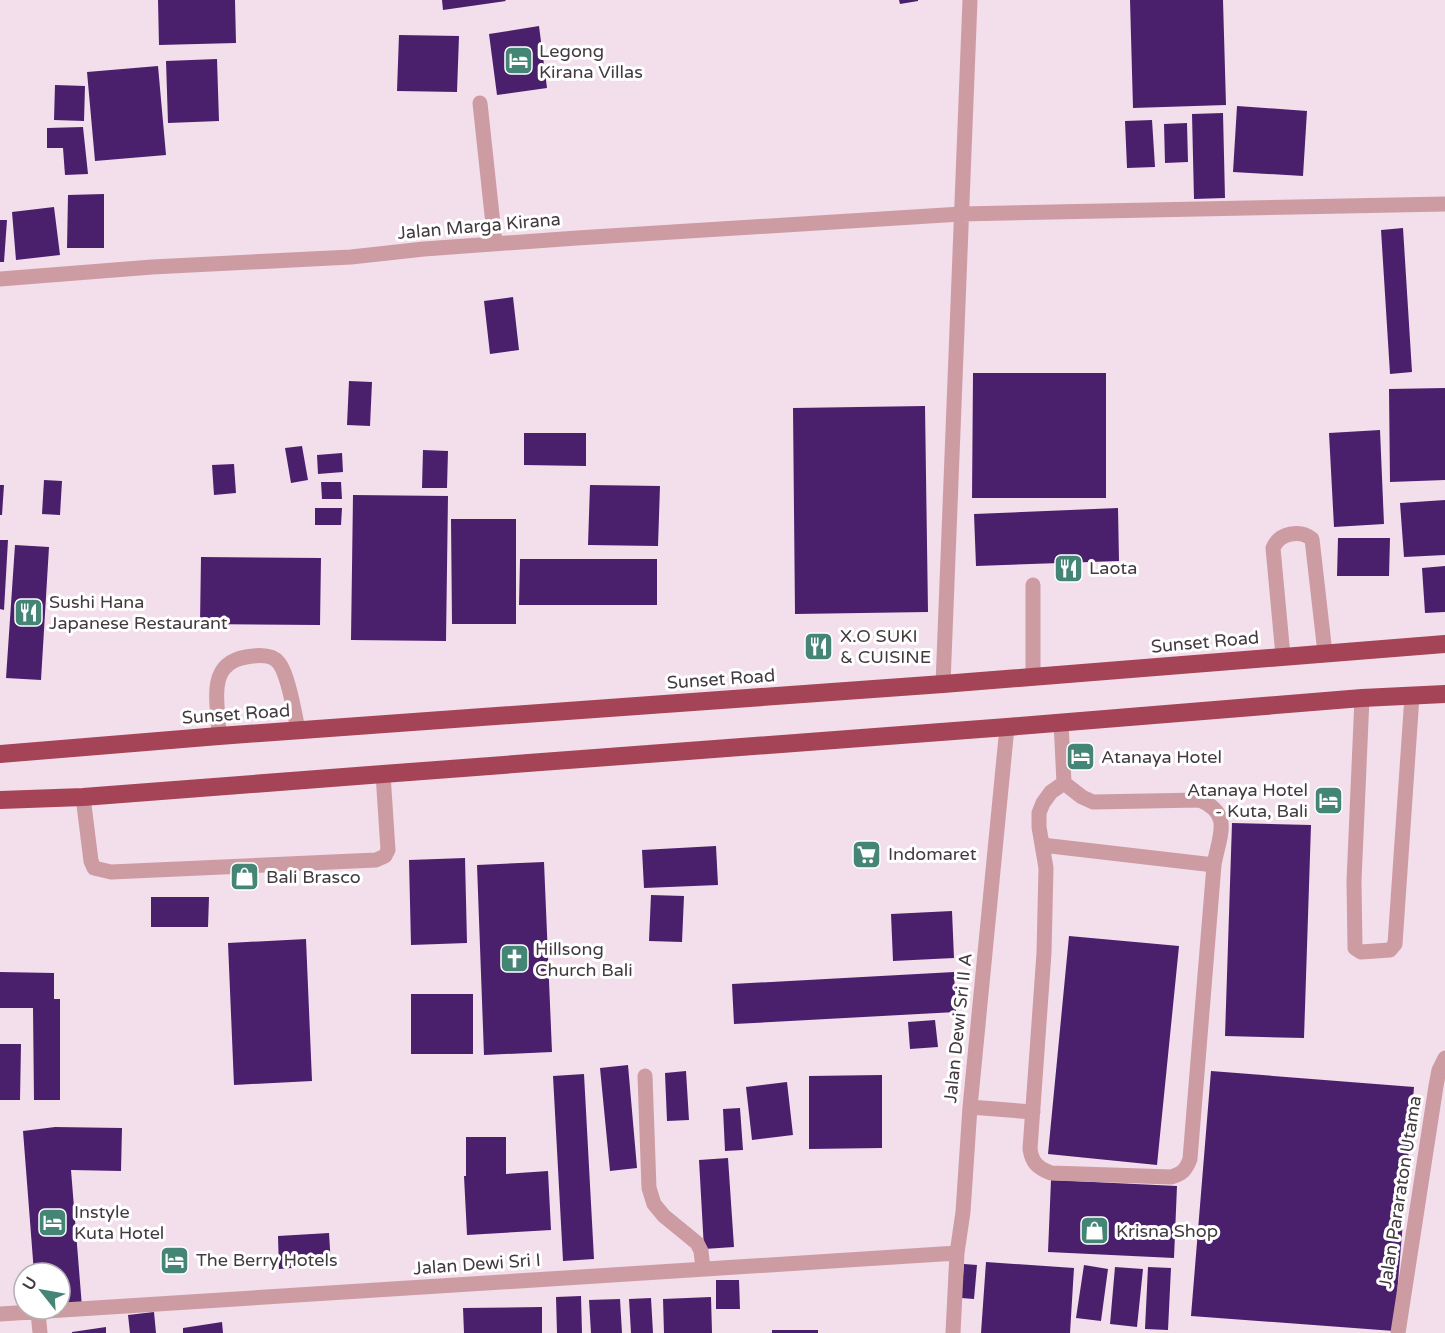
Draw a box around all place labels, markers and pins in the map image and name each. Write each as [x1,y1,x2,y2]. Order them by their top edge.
place label: Legong Kirana Villas [539,40,643,83]
hotel icon: Legong Kirana Villas [502,45,534,77]
restaurant icon: Laota [1052,552,1084,584]
place label: Laota [1089,557,1137,579]
place label: Sushi Hana Japanese Restaurant [49,591,228,634]
restaurant icon: Sushi Hana Japanese Restaurant [12,596,44,628]
place label: X.O SUKI & CUISINE [840,625,931,668]
restaurant icon: X.O SUKI & CUISINE [803,630,835,662]
hotel icon: Atanaya Hotel [1064,741,1096,773]
place label: Atanaya Hotel [1101,746,1222,768]
place label: Atanaya Hotel - Kuta, Bali [1187,779,1308,822]
hotel icon: Atanaya Hotel - Kuta, Bali [1313,784,1345,816]
supermarket icon: Indomaret [851,838,883,870]
place label: Indomaret [888,843,977,865]
shop icon: Bali Brasco [229,861,261,893]
place label: Bali Brasco [266,866,361,888]
place label: Hillsong Church Bali [535,938,633,981]
church icon: Hillsong Church Bali [498,943,530,975]
place label: Instyle Kuta Hotel [74,1201,164,1244]
hotel icon: Instyle Kuta Hotel [37,1206,69,1238]
shop icon: Krisna Shop [1079,1215,1111,1247]
place label: Krisna Shop [1116,1220,1218,1242]
hotel icon: The Berry Hotels [159,1244,191,1276]
place label: The Berry Hotels [196,1249,338,1271]

